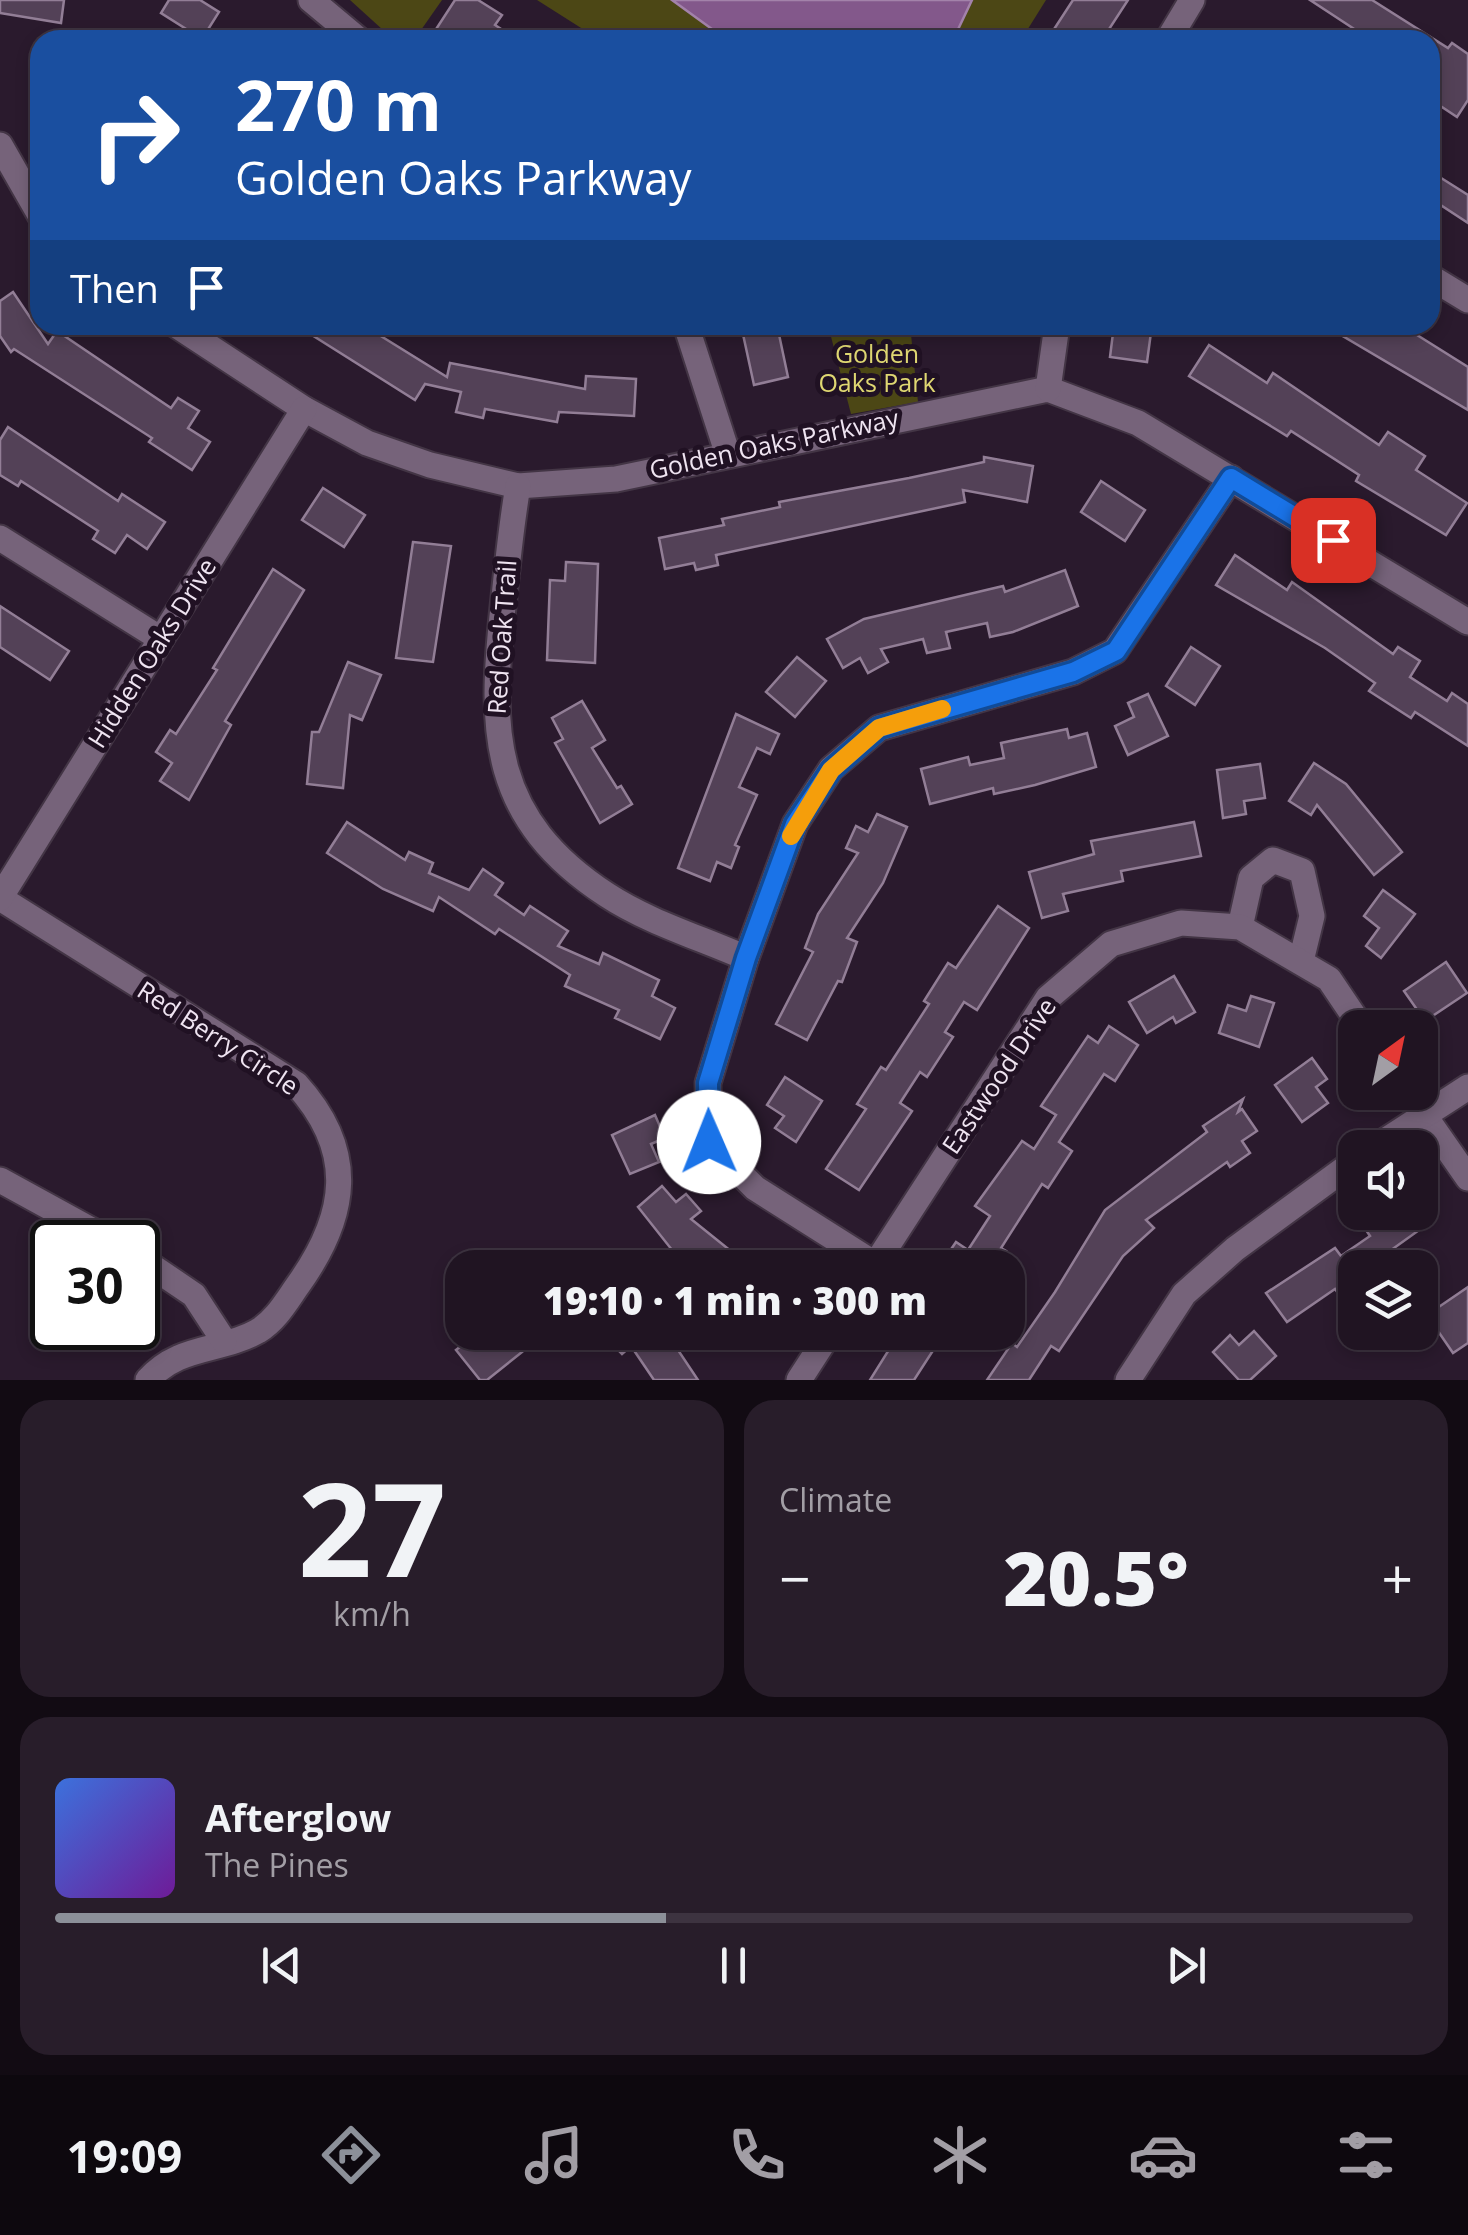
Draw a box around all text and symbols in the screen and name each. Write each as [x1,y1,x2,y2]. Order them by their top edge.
text: 270 m [235,56,442,152]
icon: right [70,70,200,200]
text: Golden Oaks Parkway [235,147,692,208]
icon: arrive [179,260,234,315]
text: Then [70,262,159,314]
park label: Golden Oaks Park [818,336,936,399]
street label: Golden Oaks Parkway [646,400,902,486]
pin [1291,498,1376,583]
icon: arrive [1306,513,1361,568]
street label: Hidden Oaks Drive [79,551,223,754]
street label: Red Oak Trail [479,559,523,715]
street label: Red Berry Circle [131,972,306,1102]
street label: Eastwood Drive [933,991,1063,1160]
north arrow [1338,1010,1438,1110]
map controls [1338,1010,1438,1350]
position arrow [657,1090,761,1194]
button: sound [1338,1130,1438,1230]
speed limit sign: 30 [30,1220,160,1350]
button: layers [1338,1250,1438,1350]
text: 19:10 · 1 min · 300 m [543,1274,927,1326]
text: 27 [298,1438,446,1615]
text: Climate [779,1478,892,1521]
text: 20.5° [1003,1526,1189,1628]
text: − [779,1540,810,1615]
text: + [1382,1540,1413,1615]
text: km/h [333,1592,411,1635]
text: Afterglow [205,1791,391,1843]
text: The Pines [205,1843,349,1886]
icon: previous [254,1938,309,1993]
icon: pause [706,1938,761,1993]
icon: next [1159,1938,1214,1993]
icon: directions [316,2120,386,2190]
icon: music [519,2120,589,2190]
icon: phone [722,2120,792,2190]
icon: climate [925,2120,995,2190]
icon: car [1128,2120,1198,2190]
icon: filters [1331,2120,1401,2190]
text: 19:09 [67,2125,182,2186]

